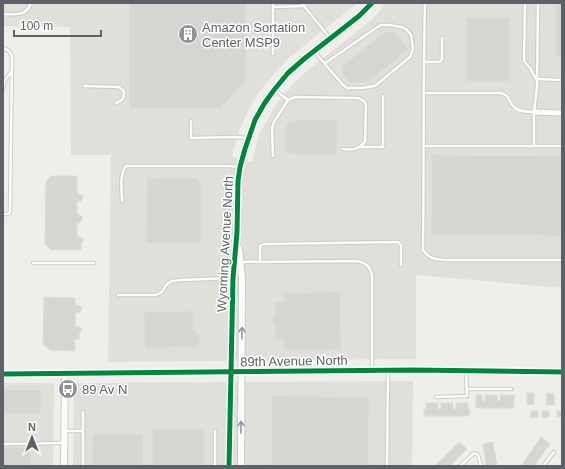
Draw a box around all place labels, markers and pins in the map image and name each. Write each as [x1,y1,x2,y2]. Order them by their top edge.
place label: Amazon Sortation Center MSP9 [202,20,305,50]
building icon: Amazon Sortation Center MSP9 [177,23,199,45]
bus stop icon: 89 Av N [57,378,79,400]
place label: 89 Av N [82,382,127,397]

